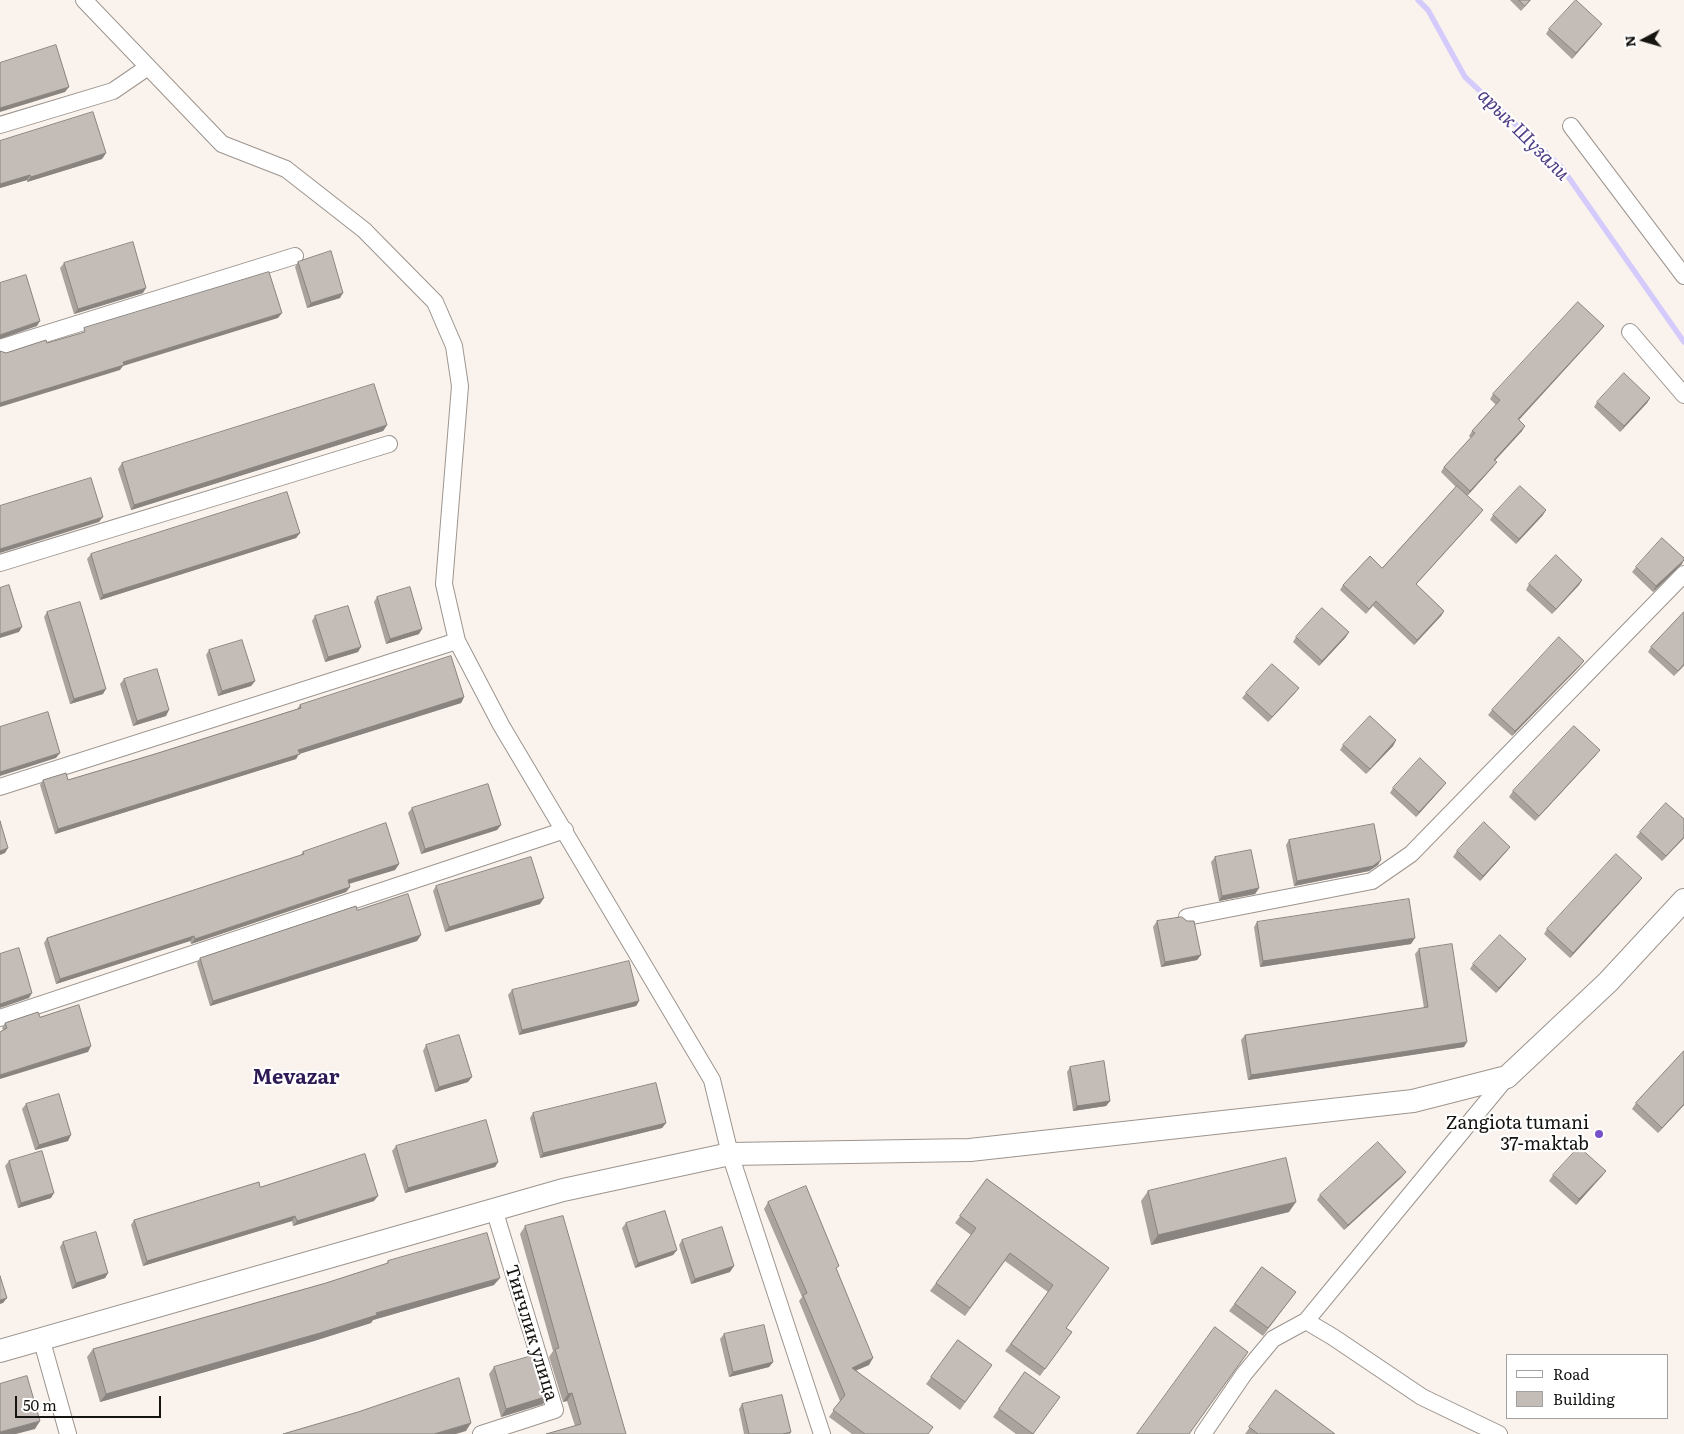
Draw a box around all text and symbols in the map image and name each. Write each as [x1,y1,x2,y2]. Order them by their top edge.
north arrow [1619,15,1669,65]
text: N [1619,35,1640,48]
water label: арык Шузали [1472,84,1574,186]
district label: Mevazar [252,1066,340,1090]
place label: Zangiota tumani 37-maktab [1446,1113,1589,1156]
marker: Zangiota tumani 37-maktab [1593,1128,1605,1140]
street label: Тинчлик улица [500,1262,562,1404]
legend [1506,1354,1669,1419]
text: Road [1553,1362,1589,1385]
scale bar [18,1386,164,1418]
text: Building [1553,1387,1615,1410]
text: 50 m [23,1393,57,1416]

